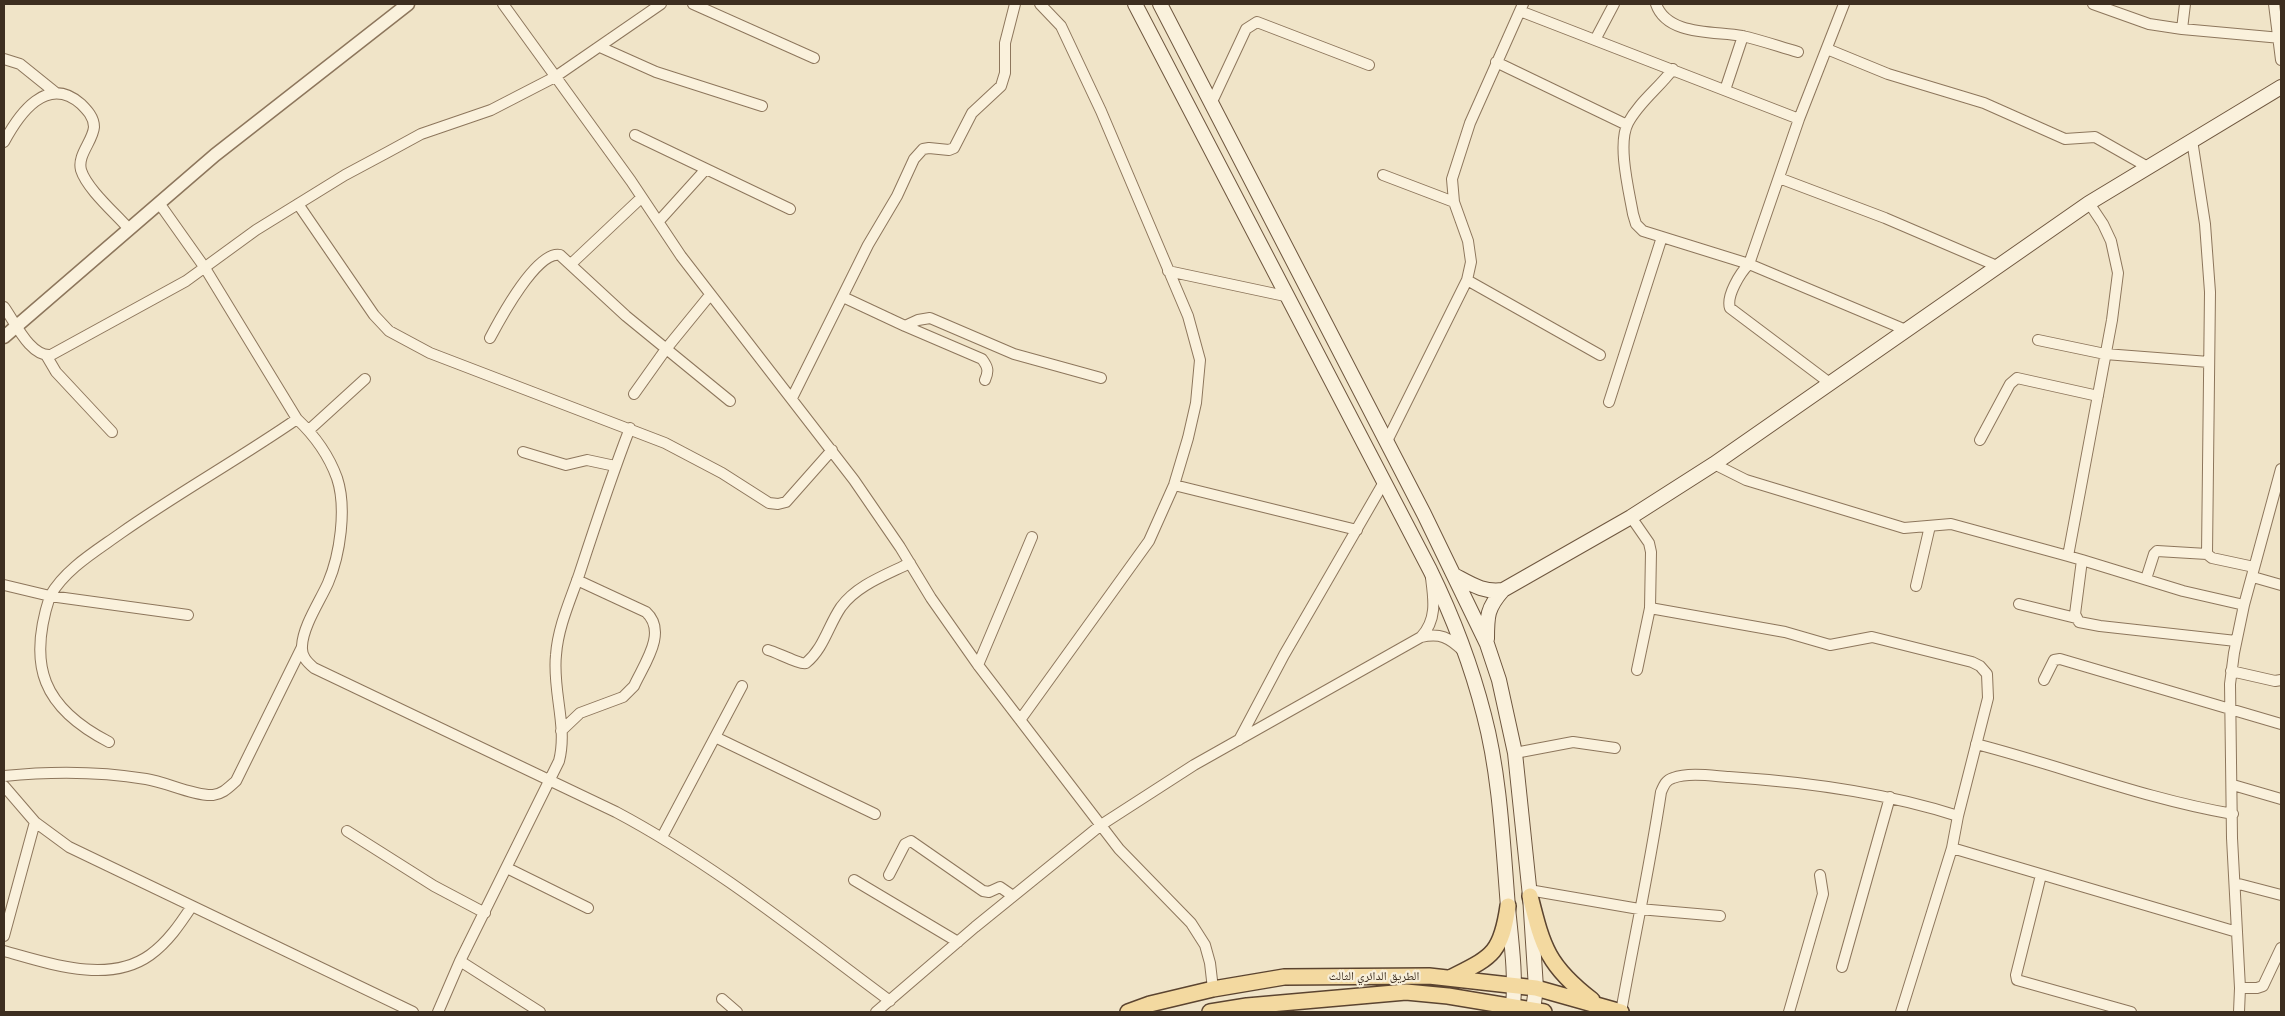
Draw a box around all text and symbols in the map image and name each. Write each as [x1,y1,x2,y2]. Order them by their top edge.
street label: الطريق الدائري الثالث [1329,970,1419,984]

